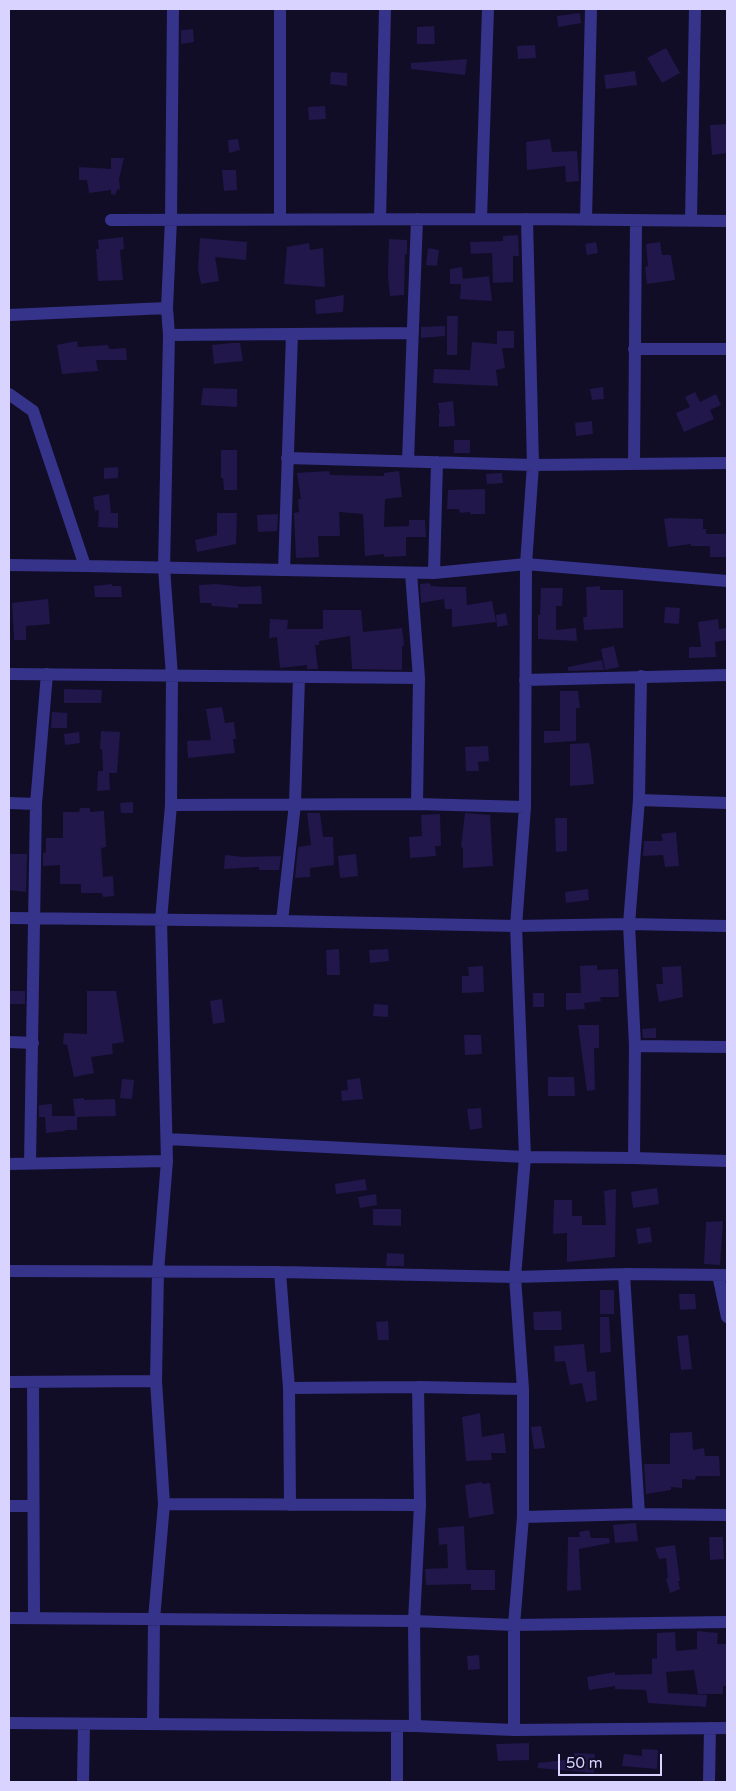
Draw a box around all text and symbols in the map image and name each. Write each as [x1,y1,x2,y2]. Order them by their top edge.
scale bar [561,1744,665,1776]
text: 50 m [566,1754,603,1772]

